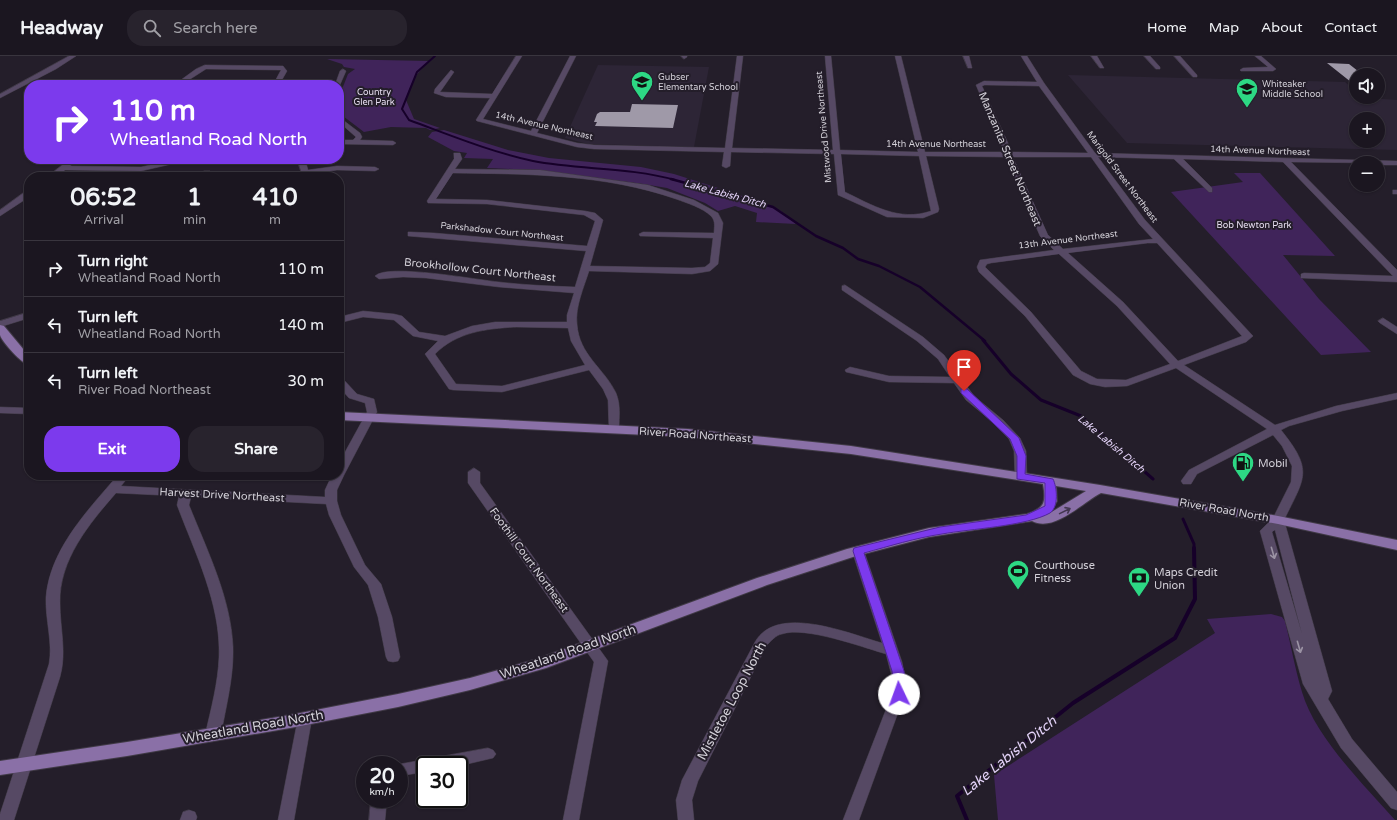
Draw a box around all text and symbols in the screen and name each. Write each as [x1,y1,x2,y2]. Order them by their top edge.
search box [127,10,407,46]
text: Headway [20,17,103,39]
icon: search [141,17,163,39]
text: Search here [173,19,258,37]
text: Home [1147,19,1187,36]
text: Map [1209,19,1239,36]
text: About [1261,19,1303,36]
text: Contact [1325,19,1377,36]
map controls [1349,68,1385,192]
button: sound [1349,68,1385,104]
school or university icon: Gubser Elementary School [629,69,655,102]
street label: Mistwood Drive Northeast [814,70,834,183]
place label: Gubser Elementary School [658,72,738,93]
school or university icon: Whiteaker Middle School [1234,76,1260,109]
place label: Whiteaker Middle School [1262,79,1323,100]
park label: Country Glen Park [353,87,395,108]
street label: Manzanita Street Northeast [976,90,1044,228]
text: 110 m [110,94,196,128]
icon: right [44,96,96,148]
street label: 14th Avenue Northeast [494,109,594,143]
button: + [1349,112,1385,148]
text: Wheatland Road North [110,128,308,150]
street label: Marigold Street Northeast [1084,129,1160,225]
street label: 14th Avenue Northeast [886,139,987,150]
street label: 14th Avenue Northeast [1210,144,1311,158]
button: − [1349,156,1385,192]
water label: Lake Labish Ditch [683,177,768,211]
text: 06:52 [70,183,137,212]
text: 1 [187,183,202,212]
text: 410 [252,183,298,212]
text: Arrival [83,212,124,228]
text: min [183,212,206,228]
text: m [269,212,281,228]
street label: Parkshadow Court Northeast [440,220,565,244]
park label: Bob Newton Park [1216,220,1292,231]
street label: 13th Avenue Northeast [1018,228,1119,252]
text: Turn right [78,252,148,270]
street label: Brookhollow Court Northeast [403,256,557,284]
icon: right [44,258,66,280]
text: 110 m [278,260,324,278]
text: Wheatland Road North [78,270,221,286]
text: Turn left [78,308,138,326]
icon: left [44,314,66,336]
text: 140 m [278,316,324,334]
text: Wheatland Road North [78,326,221,342]
pin [947,350,981,391]
icon: arrive [953,356,975,378]
text: Turn left [78,364,138,382]
icon: left [44,370,66,392]
text: 30 m [287,372,324,390]
text: River Road Northeast [78,382,211,398]
water label: Lake Labish Ditch [1075,412,1148,476]
street label: River Road Northeast [638,425,752,445]
button: Exit [44,426,180,472]
button: Share [188,426,324,472]
fuel station icon: Mobil [1230,450,1256,483]
place label: Mobil [1258,457,1288,470]
street label: Harvest Drive Northeast [159,485,285,505]
street label: River Road North [1178,496,1270,524]
street label: Foothill Court Northeast [487,505,571,615]
one-way arrow [1059,507,1071,515]
one-way arrow [1269,546,1277,559]
sports icon: Courthouse Fitness [1005,558,1031,591]
place label: Courthouse Fitness [1034,559,1095,585]
bank icon: Maps Credit Union [1126,565,1152,598]
place label: Maps Credit Union [1154,566,1218,592]
street label: Wheatland Road North [498,621,638,683]
street label: Mistletoe Loop North [694,639,770,763]
one-way arrow [1296,640,1303,653]
position arrow [878,673,920,715]
street label: Wheatland Road North [181,707,325,747]
water label: Lake Labish Ditch [958,712,1060,799]
speed limit sign: 30 [416,756,468,808]
text: 20 [369,765,395,789]
text: km/h [369,786,395,798]

